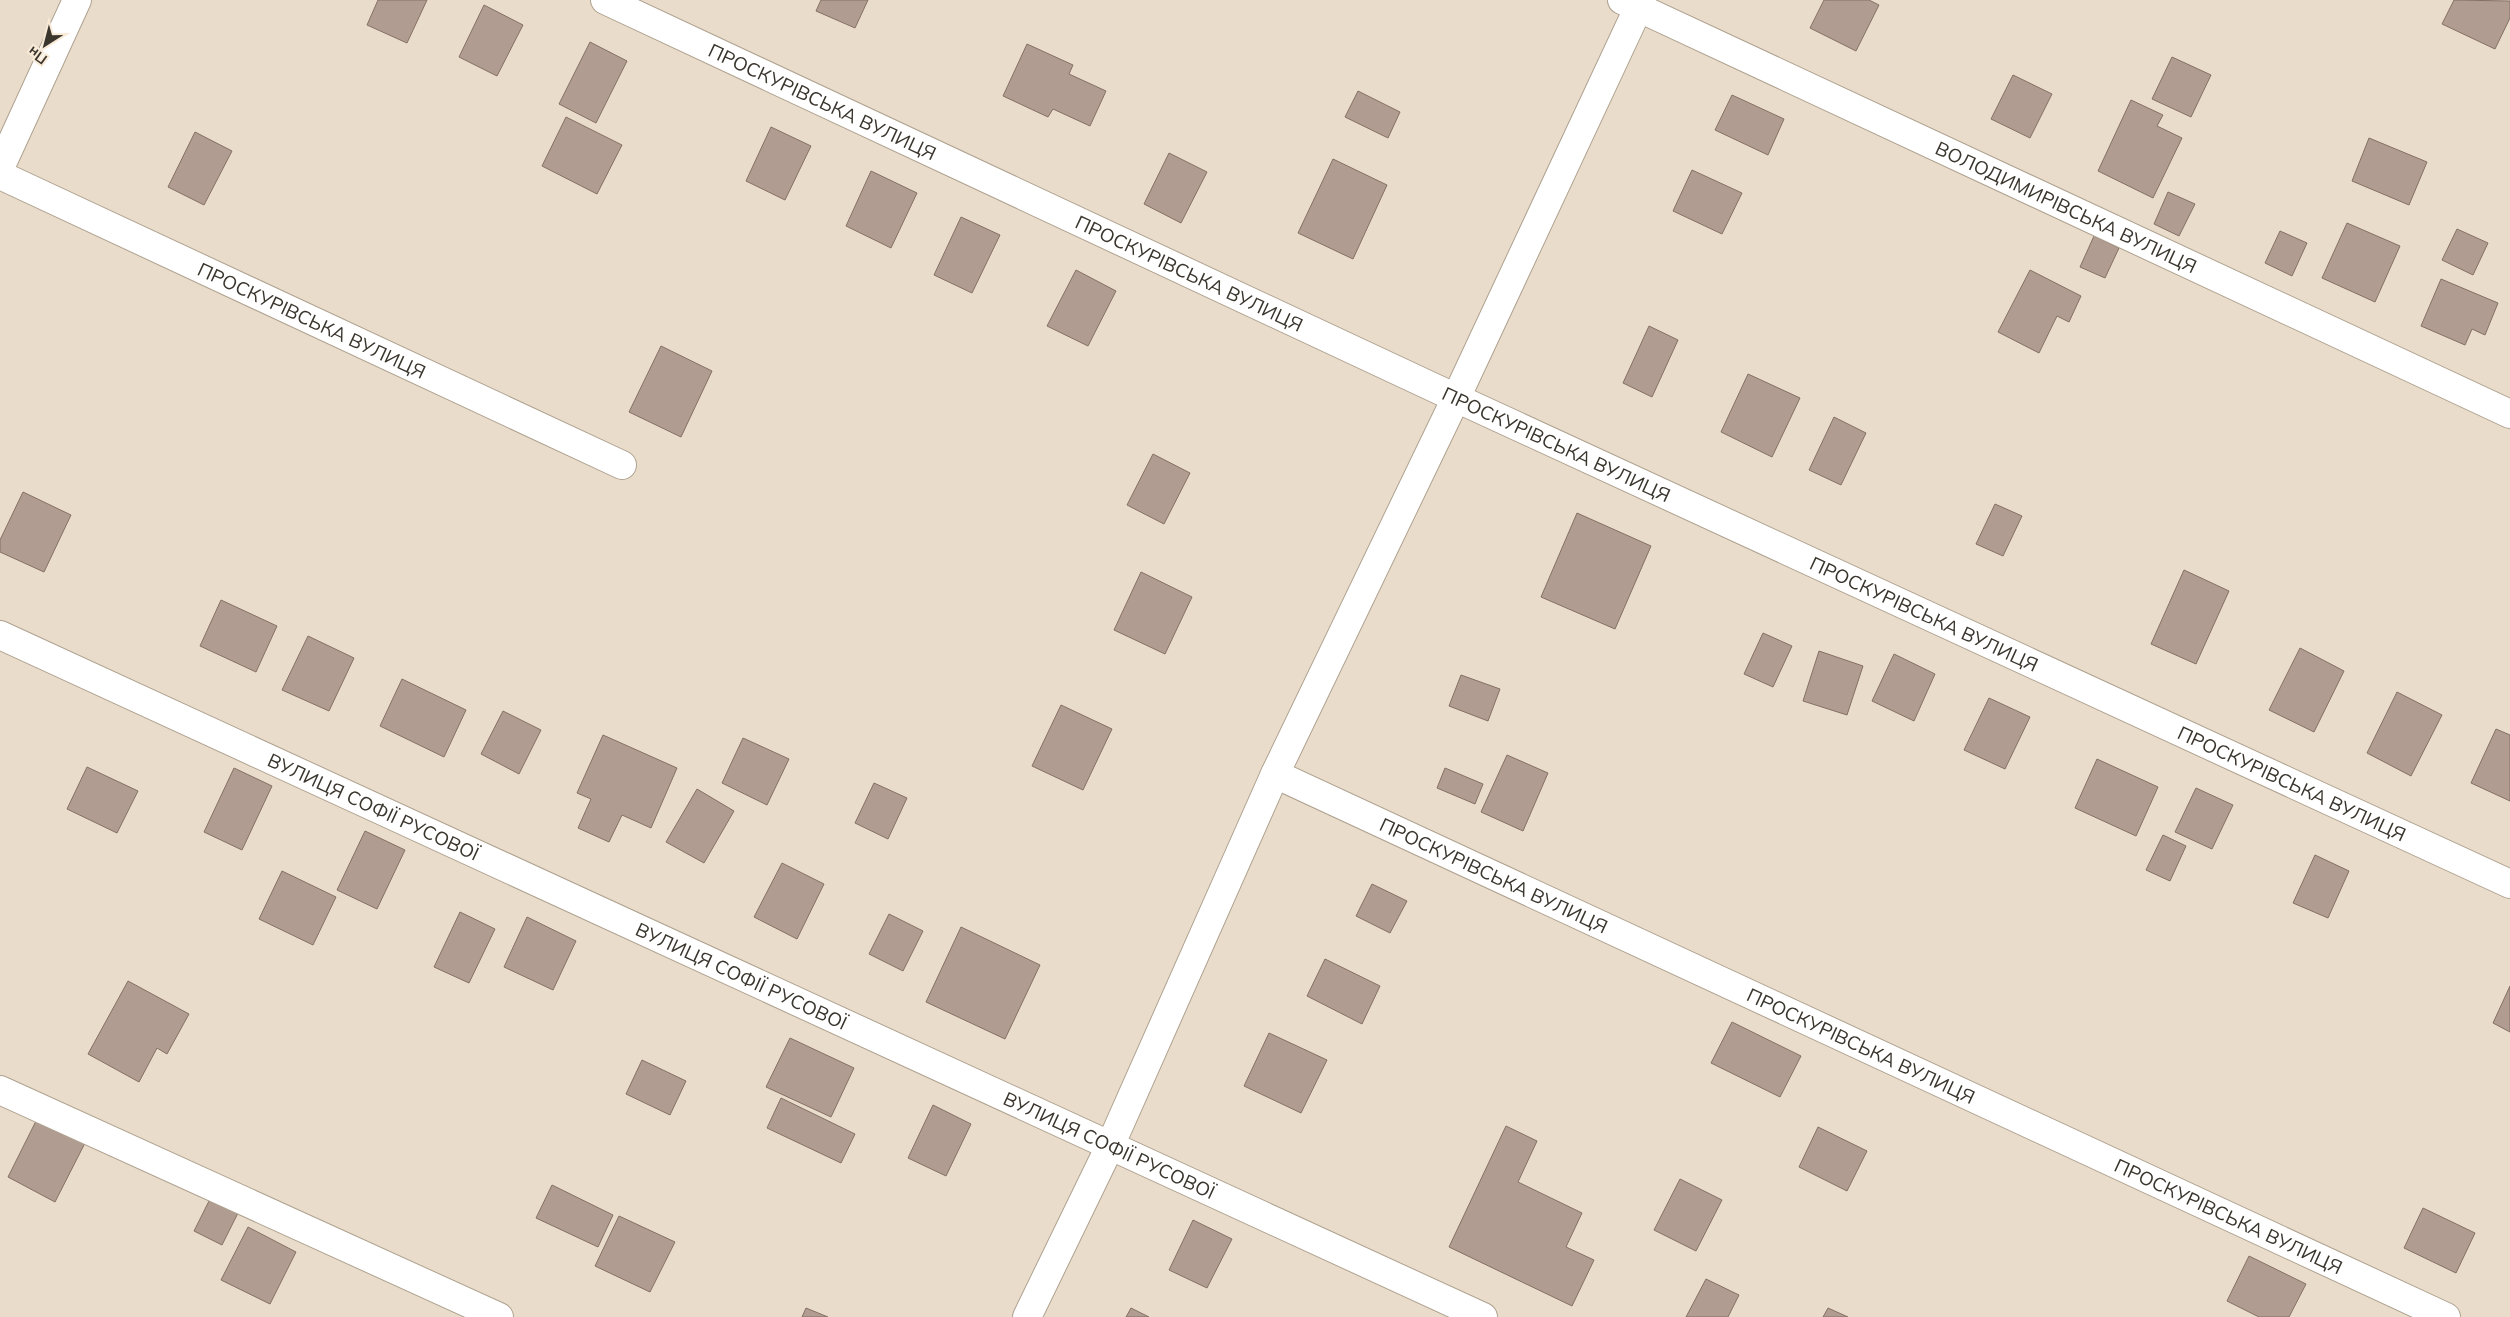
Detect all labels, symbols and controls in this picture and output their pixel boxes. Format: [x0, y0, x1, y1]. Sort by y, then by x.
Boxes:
north arrow [20, 20, 70, 70]
street label: ПРОСКУРІВСЬКА ВУЛИЦЯ [705, 38, 940, 165]
text: Пн [24, 43, 51, 69]
street label: ВОЛОДИМИРІВСЬКА ВУЛИЦЯ [1932, 136, 2201, 278]
street label: ПРОСКУРІВСЬКА ВУЛИЦЯ [1072, 210, 1307, 337]
street label: ПРОСКУРІВСЬКА ВУЛИЦЯ [194, 257, 430, 384]
street label: ПРОСКУРІВСЬКА ВУЛИЦЯ [1438, 381, 1674, 507]
street label: ПРОСКУРІВСЬКА ВУЛИЦЯ [1806, 551, 2042, 677]
street label: ПРОСКУРІВСЬКА ВУЛИЦЯ [2174, 720, 2410, 846]
street label: ВУЛИЦЯ СОФІЇ РУСОВОЇ [264, 748, 483, 866]
street label: ПРОСКУРІВСЬКА ВУЛИЦЯ [1376, 812, 1611, 939]
street label: ВУЛИЦЯ СОФІЇ РУСОВОЇ [632, 917, 851, 1035]
street label: ПРОСКУРІВСЬКА ВУЛИЦЯ [1743, 983, 1979, 1109]
street label: ВУЛИЦЯ СОФІЇ РУСОВОЇ [1000, 1086, 1219, 1204]
street label: ПРОСКУРІВСЬКА ВУЛИЦЯ [2111, 1153, 2346, 1279]

